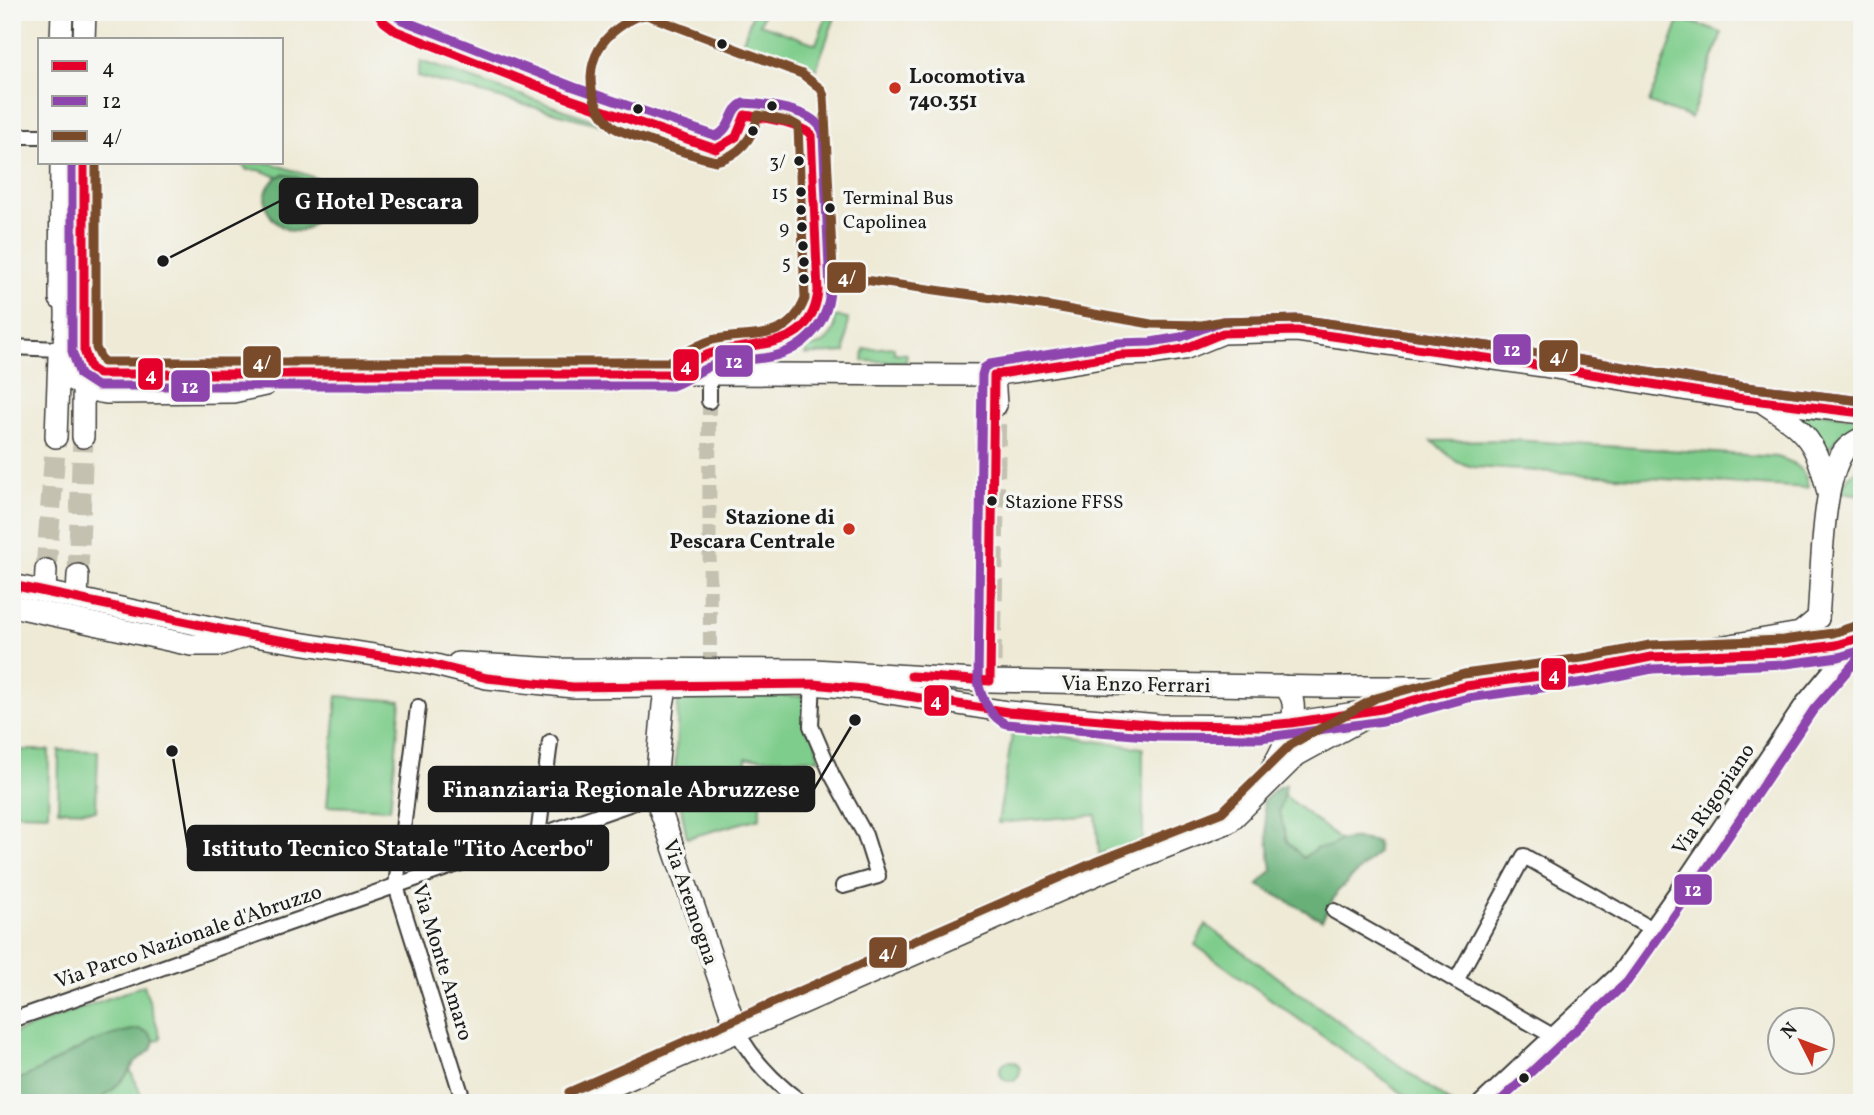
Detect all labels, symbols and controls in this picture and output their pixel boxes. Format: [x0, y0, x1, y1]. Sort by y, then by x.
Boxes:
unlabelled marker [715, 37, 729, 51]
legend [38, 38, 284, 164]
text: 4 [102, 54, 115, 83]
place label: Locomotiva 740.351 [909, 63, 1026, 116]
marker: Locomotiva 740.351 [887, 80, 903, 96]
text: 12 [102, 88, 121, 117]
unlabelled marker [765, 99, 779, 113]
unlabelled marker [631, 102, 645, 116]
text: 4/ [102, 124, 123, 153]
unlabelled marker [746, 124, 760, 138]
place label: 3/ [769, 150, 786, 176]
marker: 3/ [792, 154, 806, 168]
callout: G Hotel Pescara [280, 179, 477, 223]
place label: 15 [771, 181, 788, 207]
marker: 15 [794, 185, 808, 199]
place label: Terminal Bus Capolinea [843, 186, 953, 236]
text: G Hotel Pescara [295, 187, 463, 219]
marker: Terminal Bus Capolinea [823, 201, 837, 215]
unlabelled marker [794, 203, 808, 217]
place label: 9 [779, 216, 789, 242]
marker: 9 [795, 220, 809, 234]
unlabelled marker [796, 239, 810, 253]
place label: 5 [782, 251, 791, 277]
marker: 5 [797, 255, 811, 269]
line badge: 4/ [826, 261, 867, 294]
text: 4/ [838, 266, 856, 292]
unlabelled marker [797, 272, 811, 286]
line badge: 12 [1492, 333, 1532, 366]
text: 12 [1503, 338, 1521, 364]
line badge: 4/ [1538, 339, 1579, 373]
line badge: 12 [714, 344, 754, 378]
line badge: 4/ [242, 345, 282, 379]
text: 4/ [1550, 345, 1568, 371]
line badge: 4 [672, 348, 700, 382]
text: 12 [725, 350, 743, 376]
text: 4/ [253, 351, 271, 377]
text: 4 [680, 354, 692, 380]
line badge: 4 [137, 357, 164, 391]
text: 4 [145, 363, 157, 389]
line badge: 12 [170, 369, 211, 403]
text: 12 [181, 375, 199, 401]
place label: Stazione FFSS [1005, 490, 1123, 516]
marker: Stazione FFSS [985, 494, 999, 508]
place label: Stazione di Pescara Centrale [670, 504, 835, 557]
marker: Stazione di Pescara Centrale [841, 521, 857, 537]
line badge: 4 [1540, 657, 1567, 691]
text: 4 [1548, 663, 1560, 689]
street label: Via Enzo Ferrari [1061, 670, 1211, 701]
line badge: 4 [923, 684, 950, 717]
text: 4 [930, 689, 942, 715]
street label: Via Rigopiano [1666, 738, 1762, 862]
callout: Finanziaria Regionale Abruzzese [429, 767, 814, 811]
text: Finanziaria Regionale Abruzzese [442, 775, 800, 807]
callout: Istituto Tecnico Statale "Tito Acerbo" [188, 826, 608, 870]
text: Istituto Tecnico Statale "Tito Acerbo" [202, 834, 594, 866]
street label: Via Aremogna [654, 836, 725, 969]
line badge: 12 [1673, 873, 1713, 906]
street label: Via Parco Nazionale d'Abruzzo [51, 878, 326, 997]
text: 12 [1684, 878, 1702, 904]
street label: Via Monte Amaro [404, 881, 479, 1044]
line badge: 4/ [868, 936, 908, 969]
text: 4/ [879, 941, 897, 967]
north arrow [1766, 1006, 1836, 1076]
text: N [1776, 1017, 1804, 1045]
unlabelled marker [1517, 1071, 1531, 1085]

